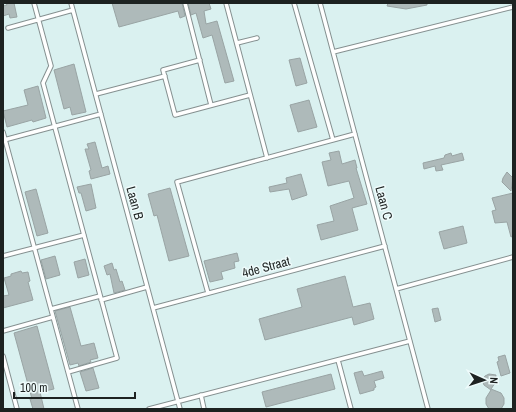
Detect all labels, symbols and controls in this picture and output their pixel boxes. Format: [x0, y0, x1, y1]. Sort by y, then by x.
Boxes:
street label: Laan B [122, 184, 148, 222]
street label: Laan C [371, 184, 397, 222]
street label: 4de Straat [240, 252, 292, 282]
north arrow [464, 360, 504, 400]
scale bar [14, 374, 135, 400]
text: N [487, 377, 501, 384]
text: 100 m [20, 380, 47, 396]

